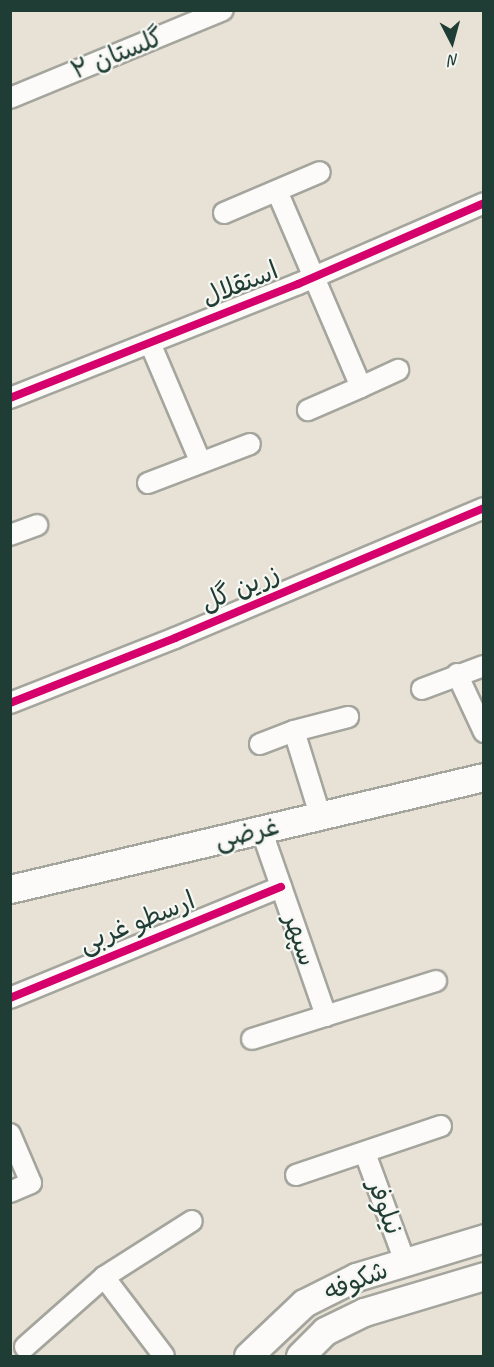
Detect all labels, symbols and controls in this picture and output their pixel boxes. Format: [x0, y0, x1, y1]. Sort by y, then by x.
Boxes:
north arrow [422, 12, 482, 72]
street label: گلستان ۲ [66, 21, 168, 87]
text: N [448, 49, 460, 70]
street label: استقلال [197, 255, 283, 313]
street label: زرین گل [196, 558, 284, 618]
street label: غرضی [212, 810, 282, 856]
street label: ارسطو غربی [74, 885, 200, 959]
street label: سپهر [277, 910, 323, 970]
street label: نیلوفر [361, 1175, 409, 1239]
street label: شکوفه [320, 1254, 392, 1308]

